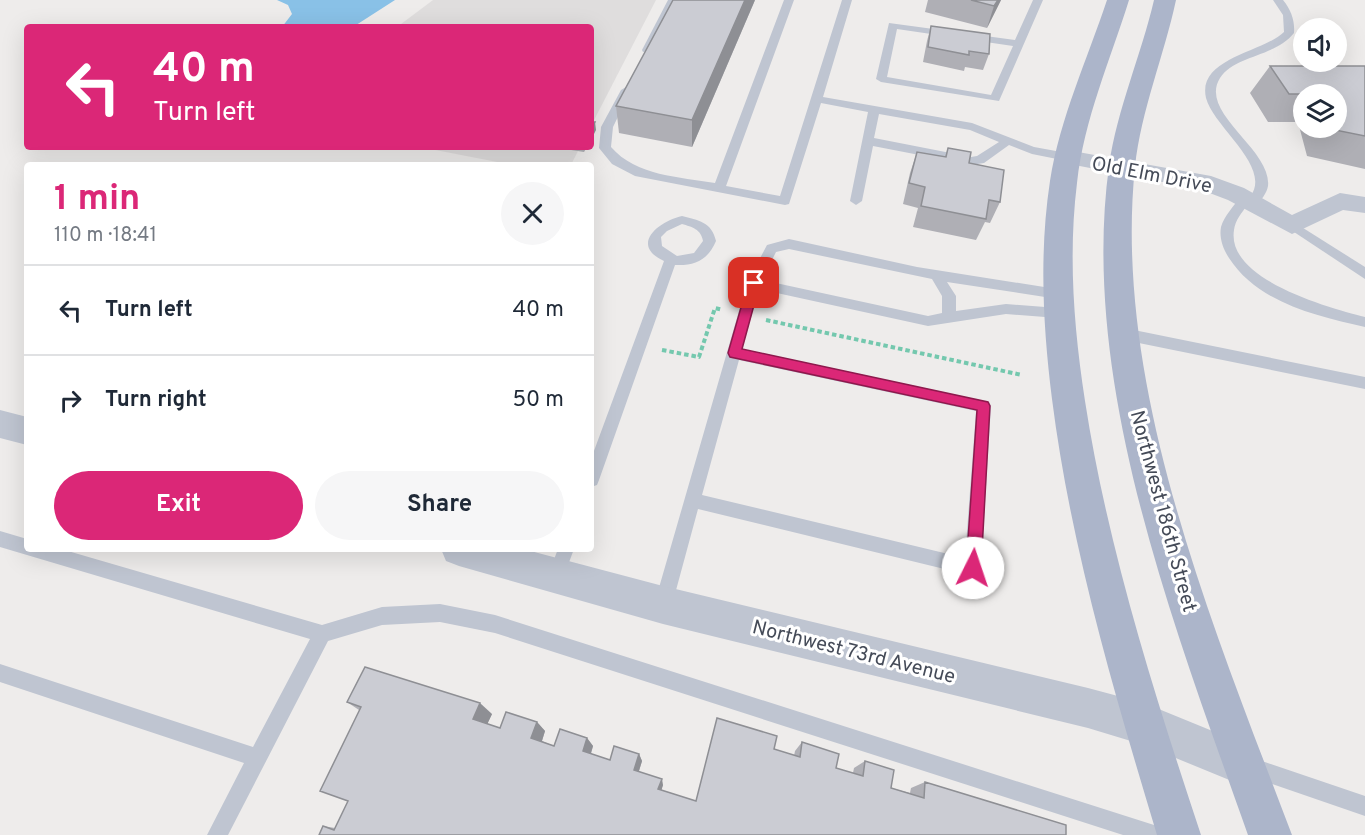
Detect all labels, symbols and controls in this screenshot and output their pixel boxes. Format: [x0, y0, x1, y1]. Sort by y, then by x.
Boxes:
map controls [1293, 18, 1347, 138]
button: sound [1293, 18, 1347, 72]
text: 40 m [153, 44, 255, 97]
icon: left [54, 48, 132, 126]
button: layers [1293, 84, 1347, 138]
text: Turn left [153, 96, 255, 130]
street label: Old Elm Drive [1089, 152, 1214, 200]
text: 1 min [54, 177, 140, 223]
button: close [501, 182, 564, 245]
text: 110 m · 18:41 [54, 223, 157, 249]
pin [728, 257, 779, 308]
icon: arrive [737, 266, 770, 299]
icon: left [54, 294, 87, 327]
text: Turn left [105, 297, 193, 324]
text: 40 m [512, 297, 564, 324]
icon: right [54, 384, 87, 417]
text: Turn right [105, 387, 207, 414]
text: 50 m [512, 387, 564, 414]
street label: Northwest 186th Street [1123, 408, 1201, 615]
button: Exit [54, 471, 303, 540]
button: Share [315, 471, 564, 540]
position arrow [941, 536, 1005, 600]
street label: Northwest 73rd Avenue [749, 615, 958, 691]

